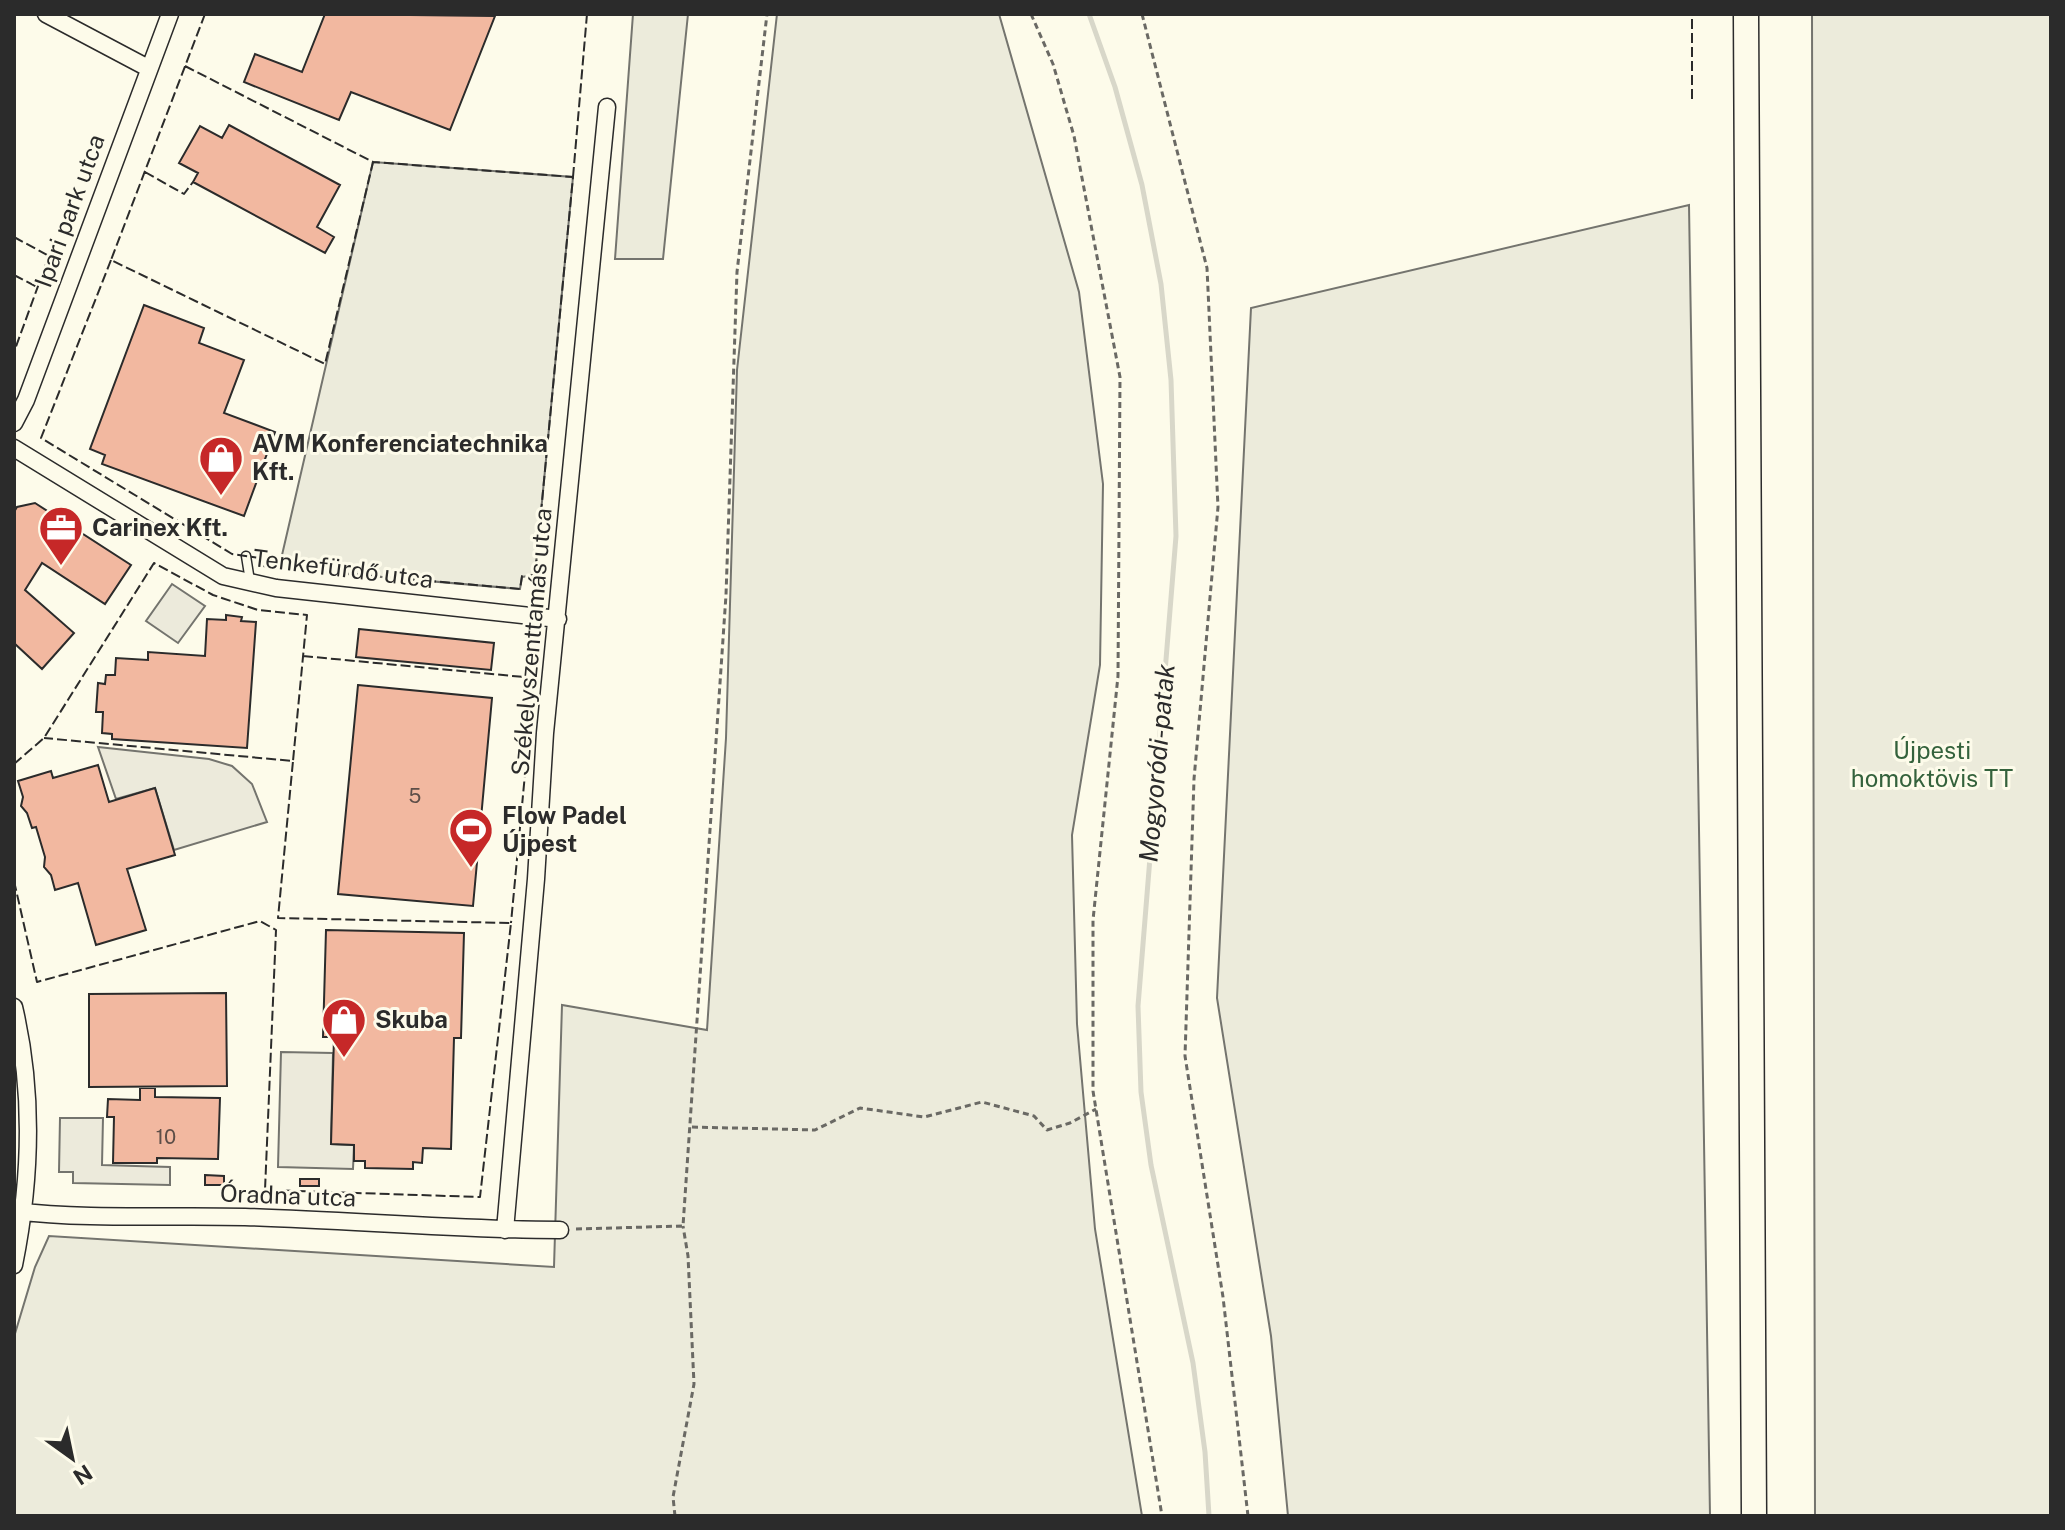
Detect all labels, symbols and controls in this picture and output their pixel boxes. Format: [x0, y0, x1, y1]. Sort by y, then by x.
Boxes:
street label: Ipari park utca [28, 130, 110, 291]
place label: AVM Konferenciatechnika Kft. [252, 429, 548, 485]
shop icon: AVM Konferenciatechnika Kft. [197, 434, 245, 497]
office icon: Carinex Kft. [37, 504, 85, 567]
street label: Székelyszenttamás utca [505, 507, 557, 777]
place label: Carinex Kft. [92, 513, 228, 541]
street label: Tenkefürdő utca [251, 543, 435, 593]
water label: Mogyoródi-patak [1132, 662, 1181, 863]
park label: Újpesti homoktövis TT [1851, 736, 2013, 792]
house number: 5 [409, 784, 421, 808]
place label: Flow Padel Újpest [502, 801, 627, 857]
sports icon: Flow Padel Újpest [447, 806, 495, 869]
shop icon: Skuba [320, 996, 368, 1059]
place label: Skuba [375, 1005, 448, 1033]
house number: 10 [156, 1125, 176, 1149]
street label: Óradna utca [220, 1179, 357, 1211]
north arrow [32, 1418, 112, 1498]
text: N [69, 1459, 97, 1490]

